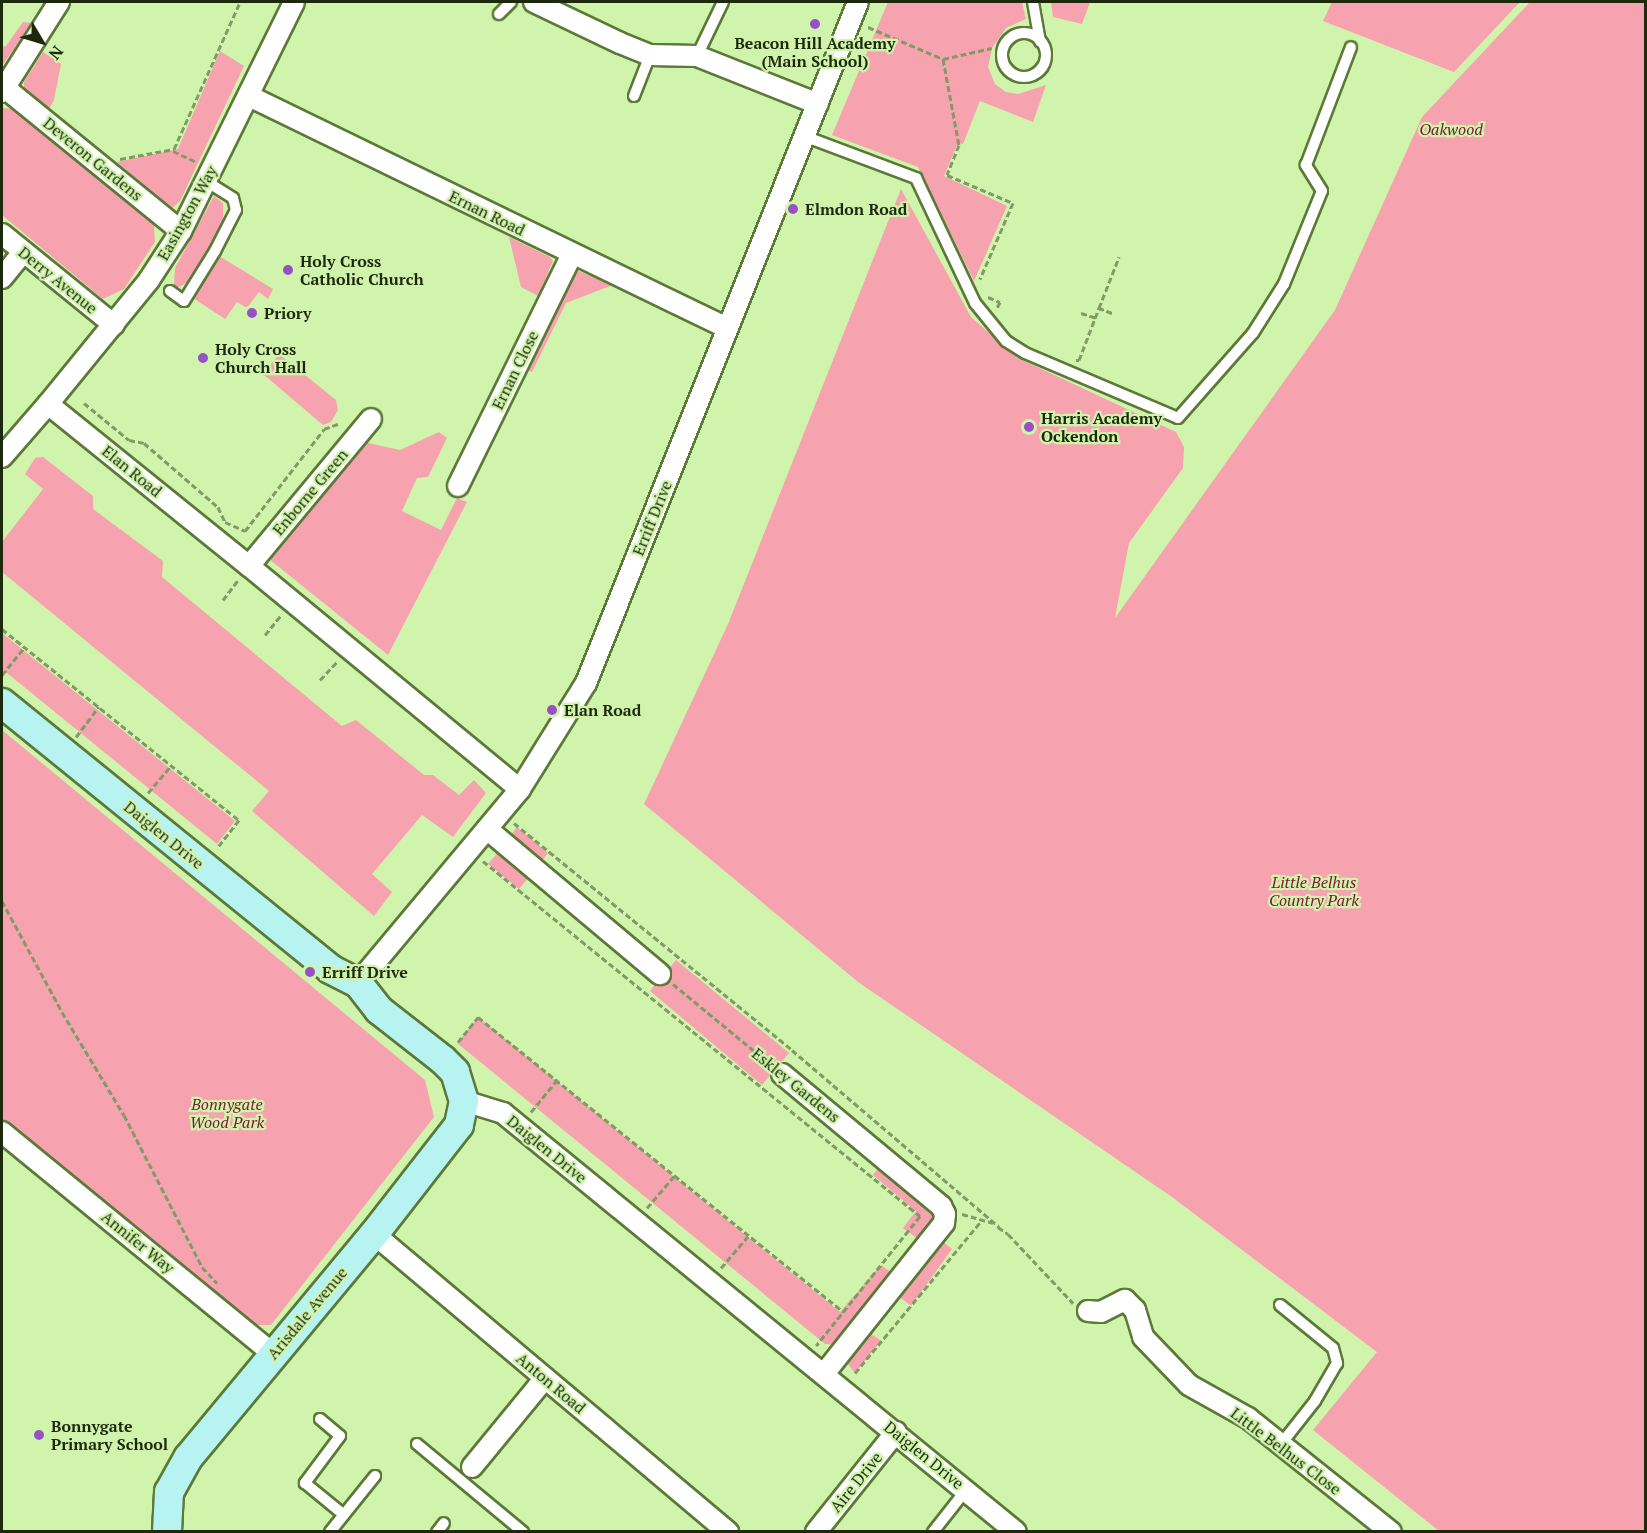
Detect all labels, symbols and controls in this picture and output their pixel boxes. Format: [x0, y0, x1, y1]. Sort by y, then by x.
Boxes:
north arrow [12, 12, 72, 72]
marker: Beacon Hill Academy (Main School) [808, 17, 822, 31]
place label: Beacon Hill Academy (Main School) [734, 33, 896, 71]
text: N [44, 42, 69, 65]
street label: Deveron Gardens [40, 113, 146, 205]
park label: Oakwood [1419, 119, 1483, 139]
street label: Easington Way [153, 162, 221, 264]
street label: Ernan Road [446, 186, 528, 240]
place label: Elmdon Road [805, 199, 907, 219]
marker: Elmdon Road [786, 202, 800, 216]
street label: Derry Avenue [15, 242, 101, 318]
place label: Holy Cross Catholic Church [300, 251, 424, 289]
marker: Holy Cross Catholic Church [281, 263, 295, 277]
place label: Priory [264, 303, 311, 323]
marker: Priory [245, 306, 259, 320]
street label: Ernan Close [488, 327, 542, 413]
place label: Holy Cross Church Hall [215, 339, 307, 377]
marker: Holy Cross Church Hall [196, 351, 210, 365]
place label: Harris Academy Ockendon [1041, 408, 1162, 446]
marker: Harris Academy Ockendon [1022, 420, 1036, 434]
street label: Elan Road [98, 441, 166, 501]
street label: Enborne Green [268, 445, 352, 539]
street label: Erriff Drive [628, 478, 676, 558]
place label: Elan Road [564, 700, 641, 720]
marker: Elan Road [545, 703, 559, 717]
street label: Daiglen Drive [120, 797, 208, 873]
park label: Little Belhus Country Park [1269, 872, 1359, 910]
place label: Erriff Drive [322, 962, 408, 982]
marker: Erriff Drive [303, 965, 317, 979]
street label: Eskley Gardens [748, 1044, 844, 1126]
park label: Bonnygate Wood Park [190, 1094, 264, 1132]
street label: Daiglen Drive [503, 1111, 591, 1187]
street label: Annifer Way [98, 1207, 178, 1277]
street label: Arisdale Avenue [263, 1263, 351, 1363]
street label: Anton Road [513, 1349, 589, 1417]
street label: Little Belhus Close [1227, 1403, 1345, 1499]
place label: Bonnygate Primary School [51, 1416, 168, 1454]
street label: Daiglen Drive [880, 1417, 968, 1493]
marker: Bonnygate Primary School [32, 1428, 46, 1442]
street label: Aire Drive [826, 1448, 886, 1516]

